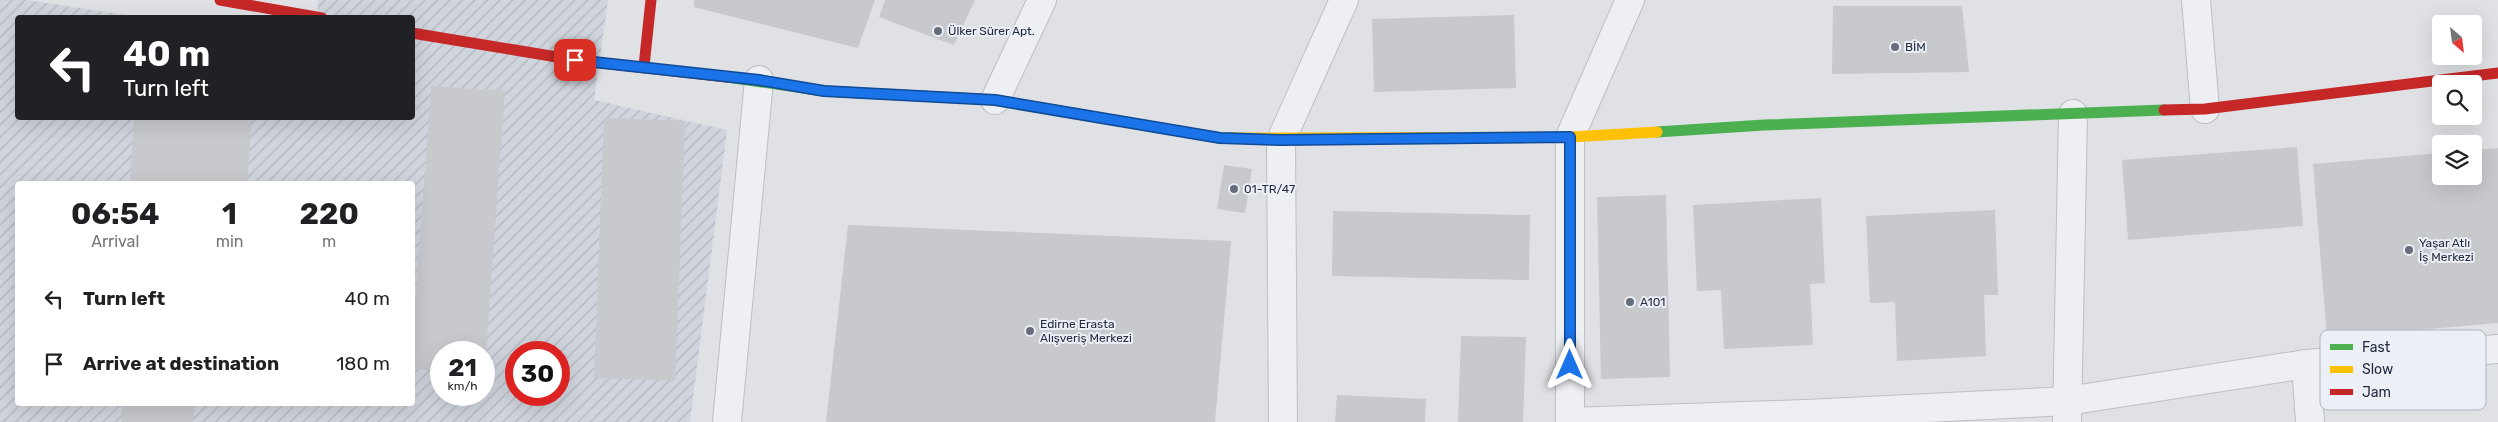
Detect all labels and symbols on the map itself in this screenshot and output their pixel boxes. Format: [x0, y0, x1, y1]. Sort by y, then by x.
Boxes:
north arrow [2432, 15, 2482, 65]
place label: Ülker Sürer Apt. [948, 24, 1035, 38]
marker: Ülker Sürer Apt. [932, 25, 944, 37]
pin [554, 39, 596, 81]
place label: BİM [1905, 40, 1926, 54]
marker: BİM [1889, 41, 1901, 53]
place label: 01-TR/47 [1244, 182, 1295, 196]
marker: 01-TR/47 [1228, 183, 1240, 195]
place label: Yaşar Atlı İş Merkezi [2419, 236, 2474, 264]
marker: Yaşar Atlı İş Merkezi [2403, 244, 2415, 256]
place label: A101 [1640, 295, 1665, 309]
marker: A101 [1624, 296, 1636, 308]
place label: Edirne Erasta Alışveriş Merkezi [1040, 317, 1132, 345]
marker: Edirne Erasta Alışveriş Merkezi [1024, 325, 1036, 337]
legend [2320, 330, 2486, 410]
position arrow [1543, 338, 1595, 390]
text: Fast [2362, 339, 2391, 356]
speed limit sign: 30 [505, 341, 570, 406]
text: Slow [2362, 361, 2393, 378]
text: Jam [2362, 384, 2391, 401]

